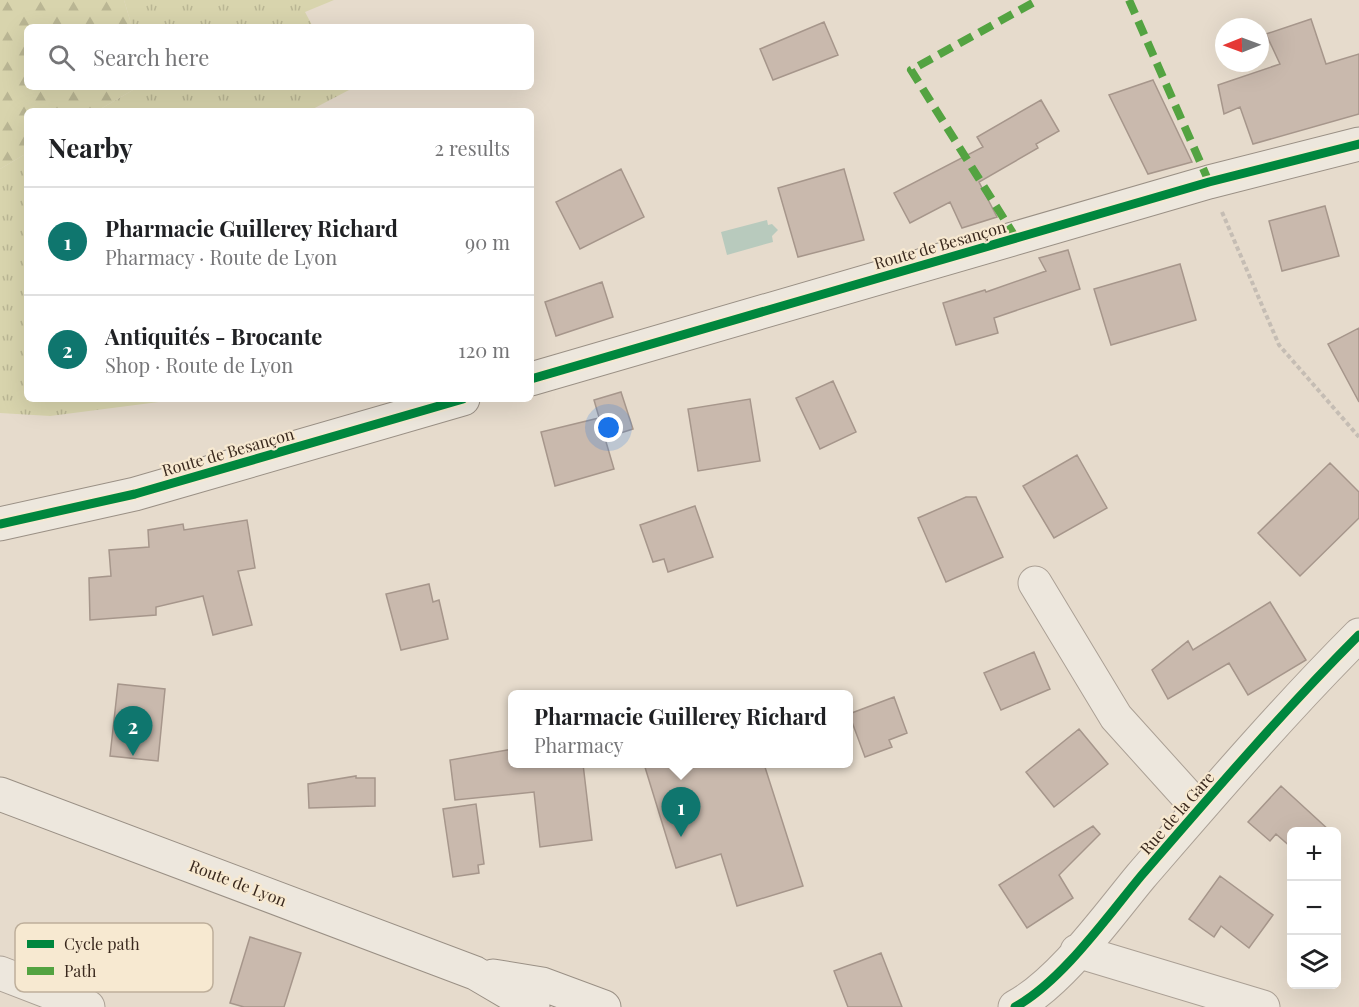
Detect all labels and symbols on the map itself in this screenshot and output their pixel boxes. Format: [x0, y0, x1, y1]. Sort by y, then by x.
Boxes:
north arrow [1215, 18, 1269, 72]
street label: Route de Besançon [871, 216, 1009, 273]
your location [594, 413, 623, 442]
street label: Route de Besançon [159, 423, 297, 480]
pin: 2 [114, 706, 152, 756]
street label: Rue de la Gare [1135, 767, 1218, 858]
pin: 1 [662, 788, 700, 837]
street label: Route de Lyon [187, 854, 290, 911]
legend [15, 923, 213, 992]
text: Cycle path [64, 933, 140, 954]
text: Path [64, 960, 97, 981]

